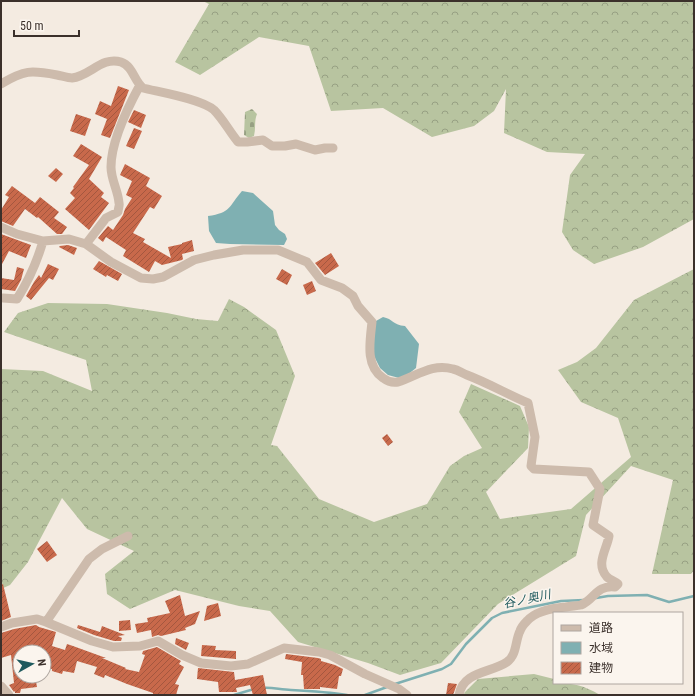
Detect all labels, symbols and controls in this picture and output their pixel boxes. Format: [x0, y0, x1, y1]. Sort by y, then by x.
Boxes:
scale bar [14, 12, 79, 38]
text: 50 m [20, 19, 44, 33]
water label: 谷ノ奥川 [502, 587, 554, 611]
legend [553, 612, 683, 684]
text: 道路 [589, 621, 613, 635]
text: 水域 [589, 641, 613, 655]
north arrow [12, 644, 52, 684]
text: N [35, 658, 48, 667]
text: 建物 [589, 661, 613, 675]

